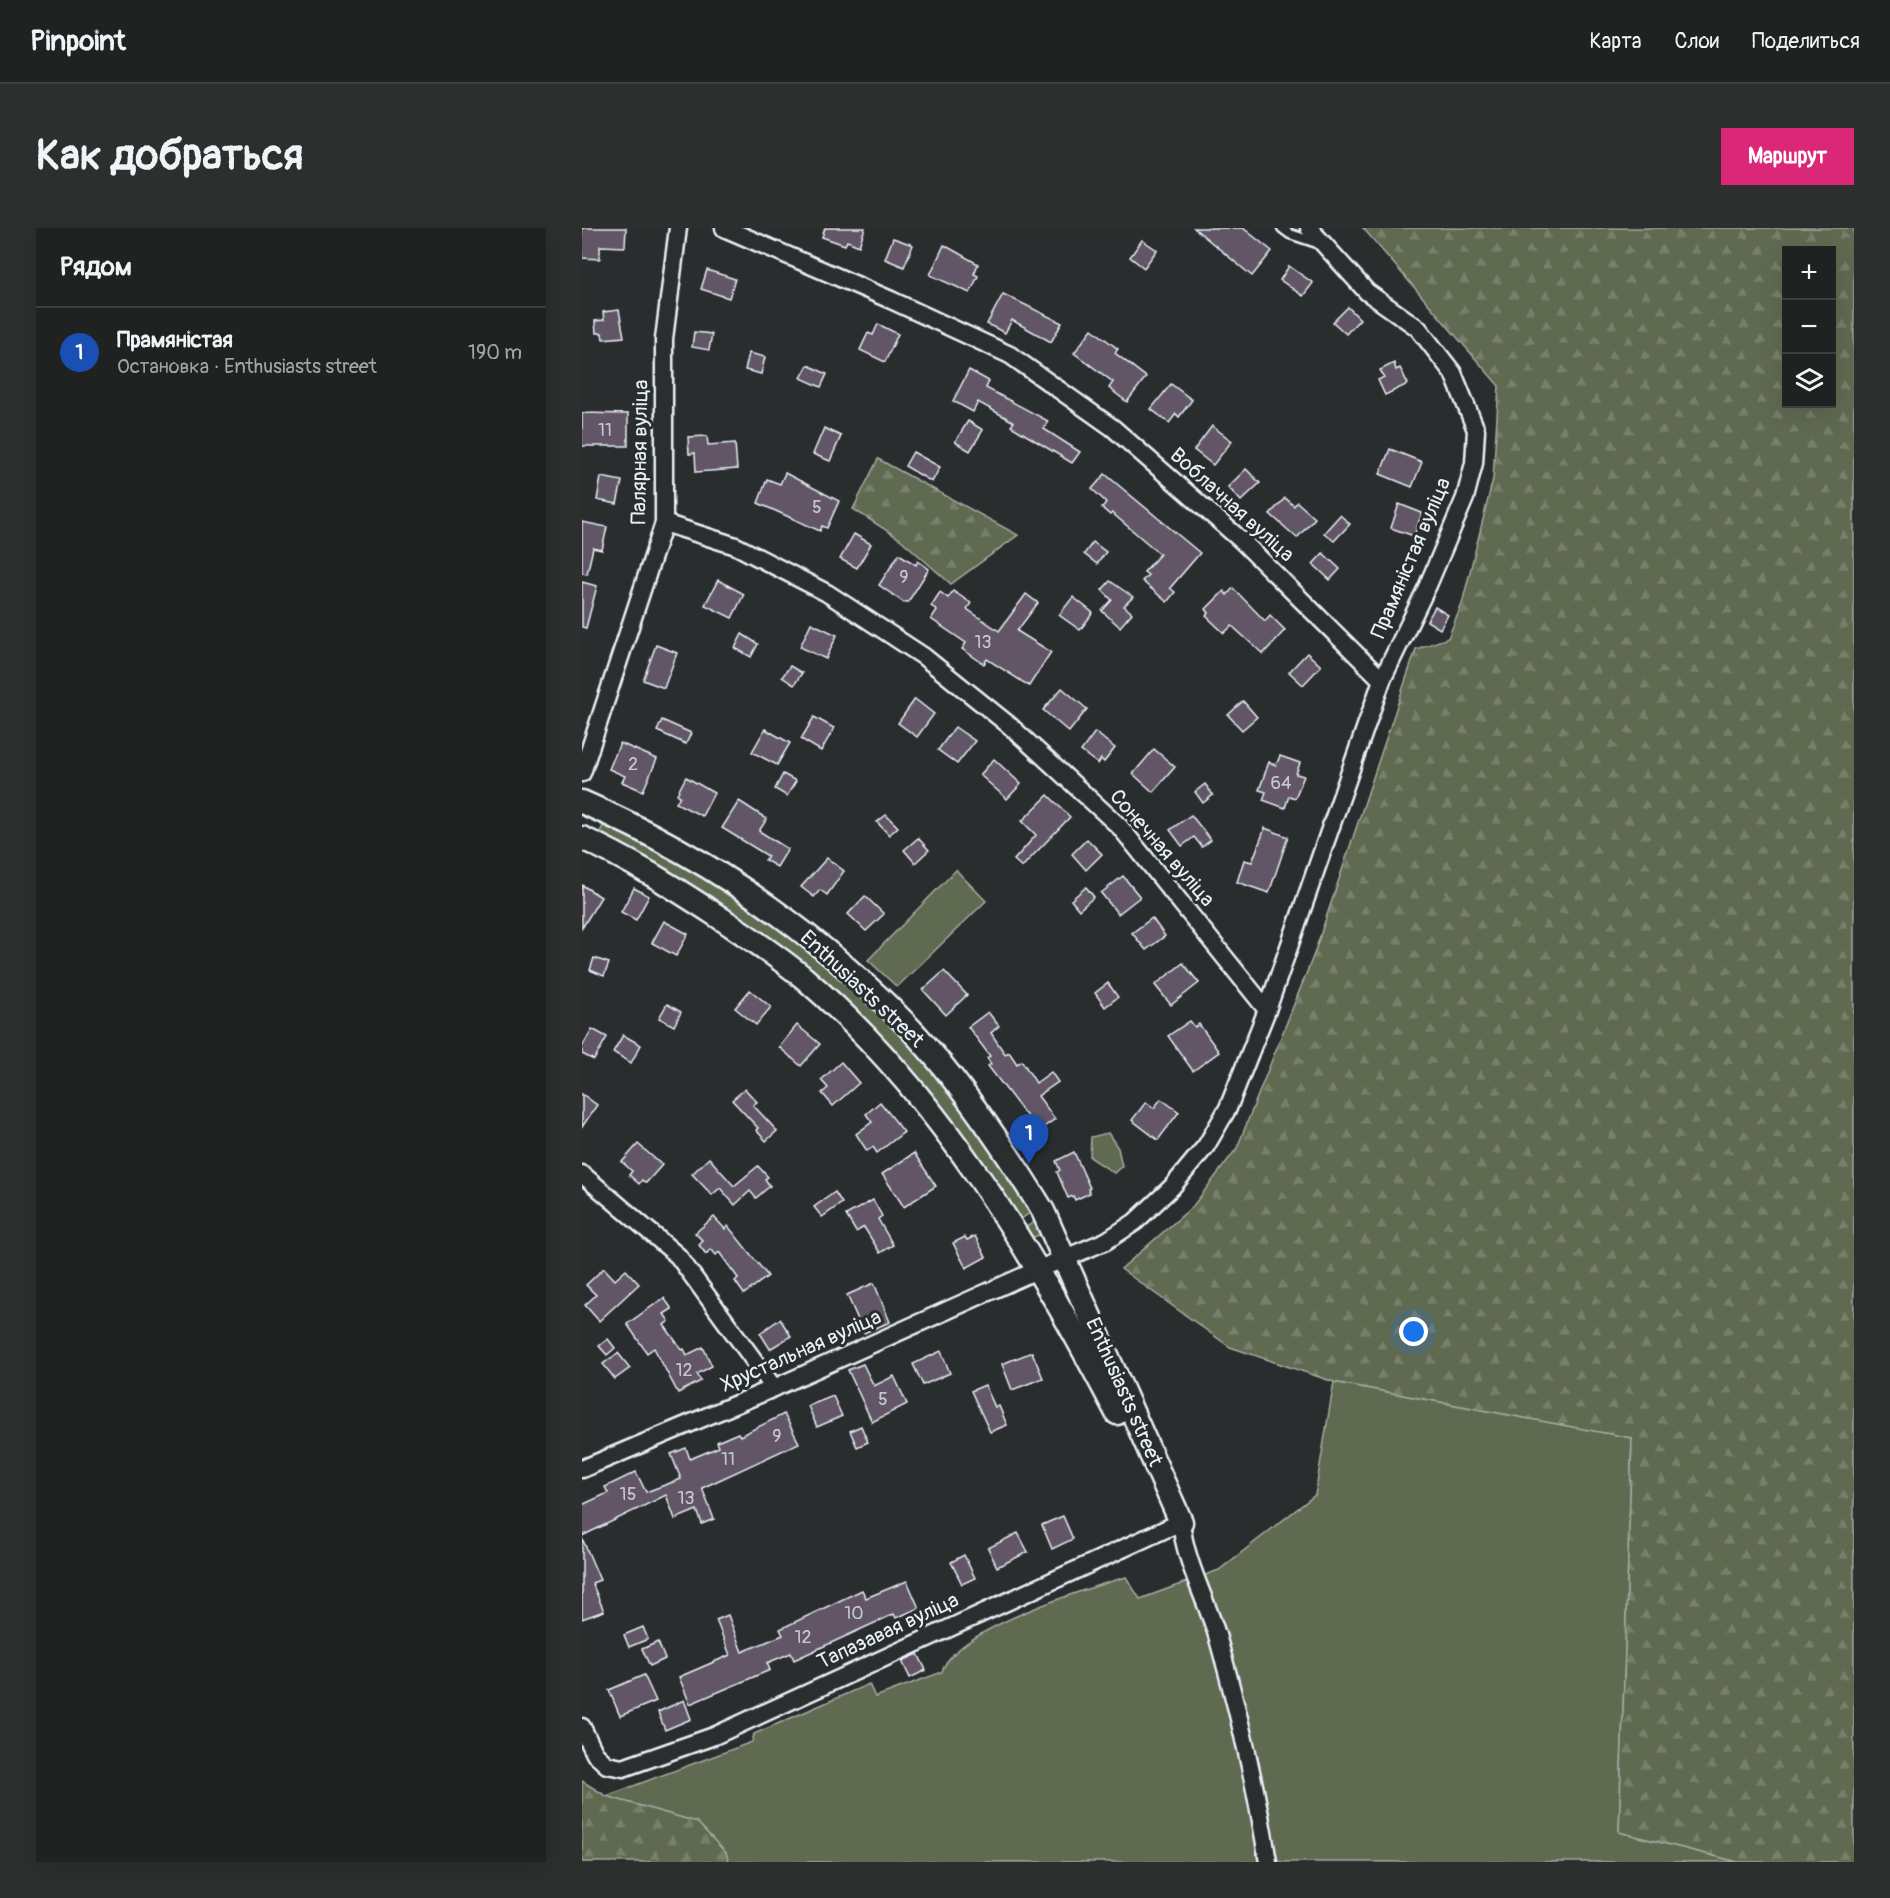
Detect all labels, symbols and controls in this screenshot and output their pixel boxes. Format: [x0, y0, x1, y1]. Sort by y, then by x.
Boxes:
text: Pinpoint [30, 24, 126, 59]
text: Карта [1589, 28, 1641, 55]
text: Слои [1674, 28, 1719, 55]
text: Поделиться [1752, 28, 1860, 55]
button: Маршрут [1721, 128, 1854, 185]
text: Как добраться [36, 130, 303, 182]
map controls [1782, 246, 1836, 408]
button: + [1782, 246, 1836, 300]
text: Рядом [60, 251, 132, 283]
button: − [1782, 300, 1836, 354]
text: Прамяністая [117, 326, 233, 354]
text: 1 [76, 340, 83, 365]
text: 190 m [468, 340, 522, 365]
text: Остановка · Enthusiasts street [117, 354, 377, 379]
button: layers [1782, 354, 1836, 408]
street label: Палярная вуліца [625, 379, 655, 525]
house number: 11 [598, 419, 612, 442]
street label: Воблачная вуліца [1164, 442, 1300, 568]
street label: Прамяністая вуліца [1365, 473, 1457, 643]
house number: 5 [812, 496, 822, 519]
house number: 9 [899, 566, 909, 589]
house number: 13 [974, 631, 992, 654]
house number: 2 [628, 753, 638, 776]
house number: 64 [1271, 772, 1292, 795]
street label: Сонечная вуліца [1103, 784, 1221, 912]
street label: Enthusiasts street [794, 924, 930, 1054]
pin: 1 [1010, 1114, 1048, 1164]
street label: Хрустальная вуліца [716, 1303, 886, 1399]
street label: Enthusiasts street [1079, 1313, 1169, 1471]
your location [1399, 1317, 1428, 1346]
house number: 12 [675, 1359, 693, 1382]
house number: 5 [878, 1388, 888, 1411]
house number: 9 [772, 1425, 782, 1448]
house number: 11 [721, 1448, 735, 1471]
house number: 15 [620, 1483, 636, 1506]
house number: 13 [677, 1487, 695, 1510]
street label: Тапазавая вуліца [813, 1586, 963, 1676]
house number: 10 [844, 1602, 864, 1625]
house number: 12 [794, 1626, 812, 1649]

